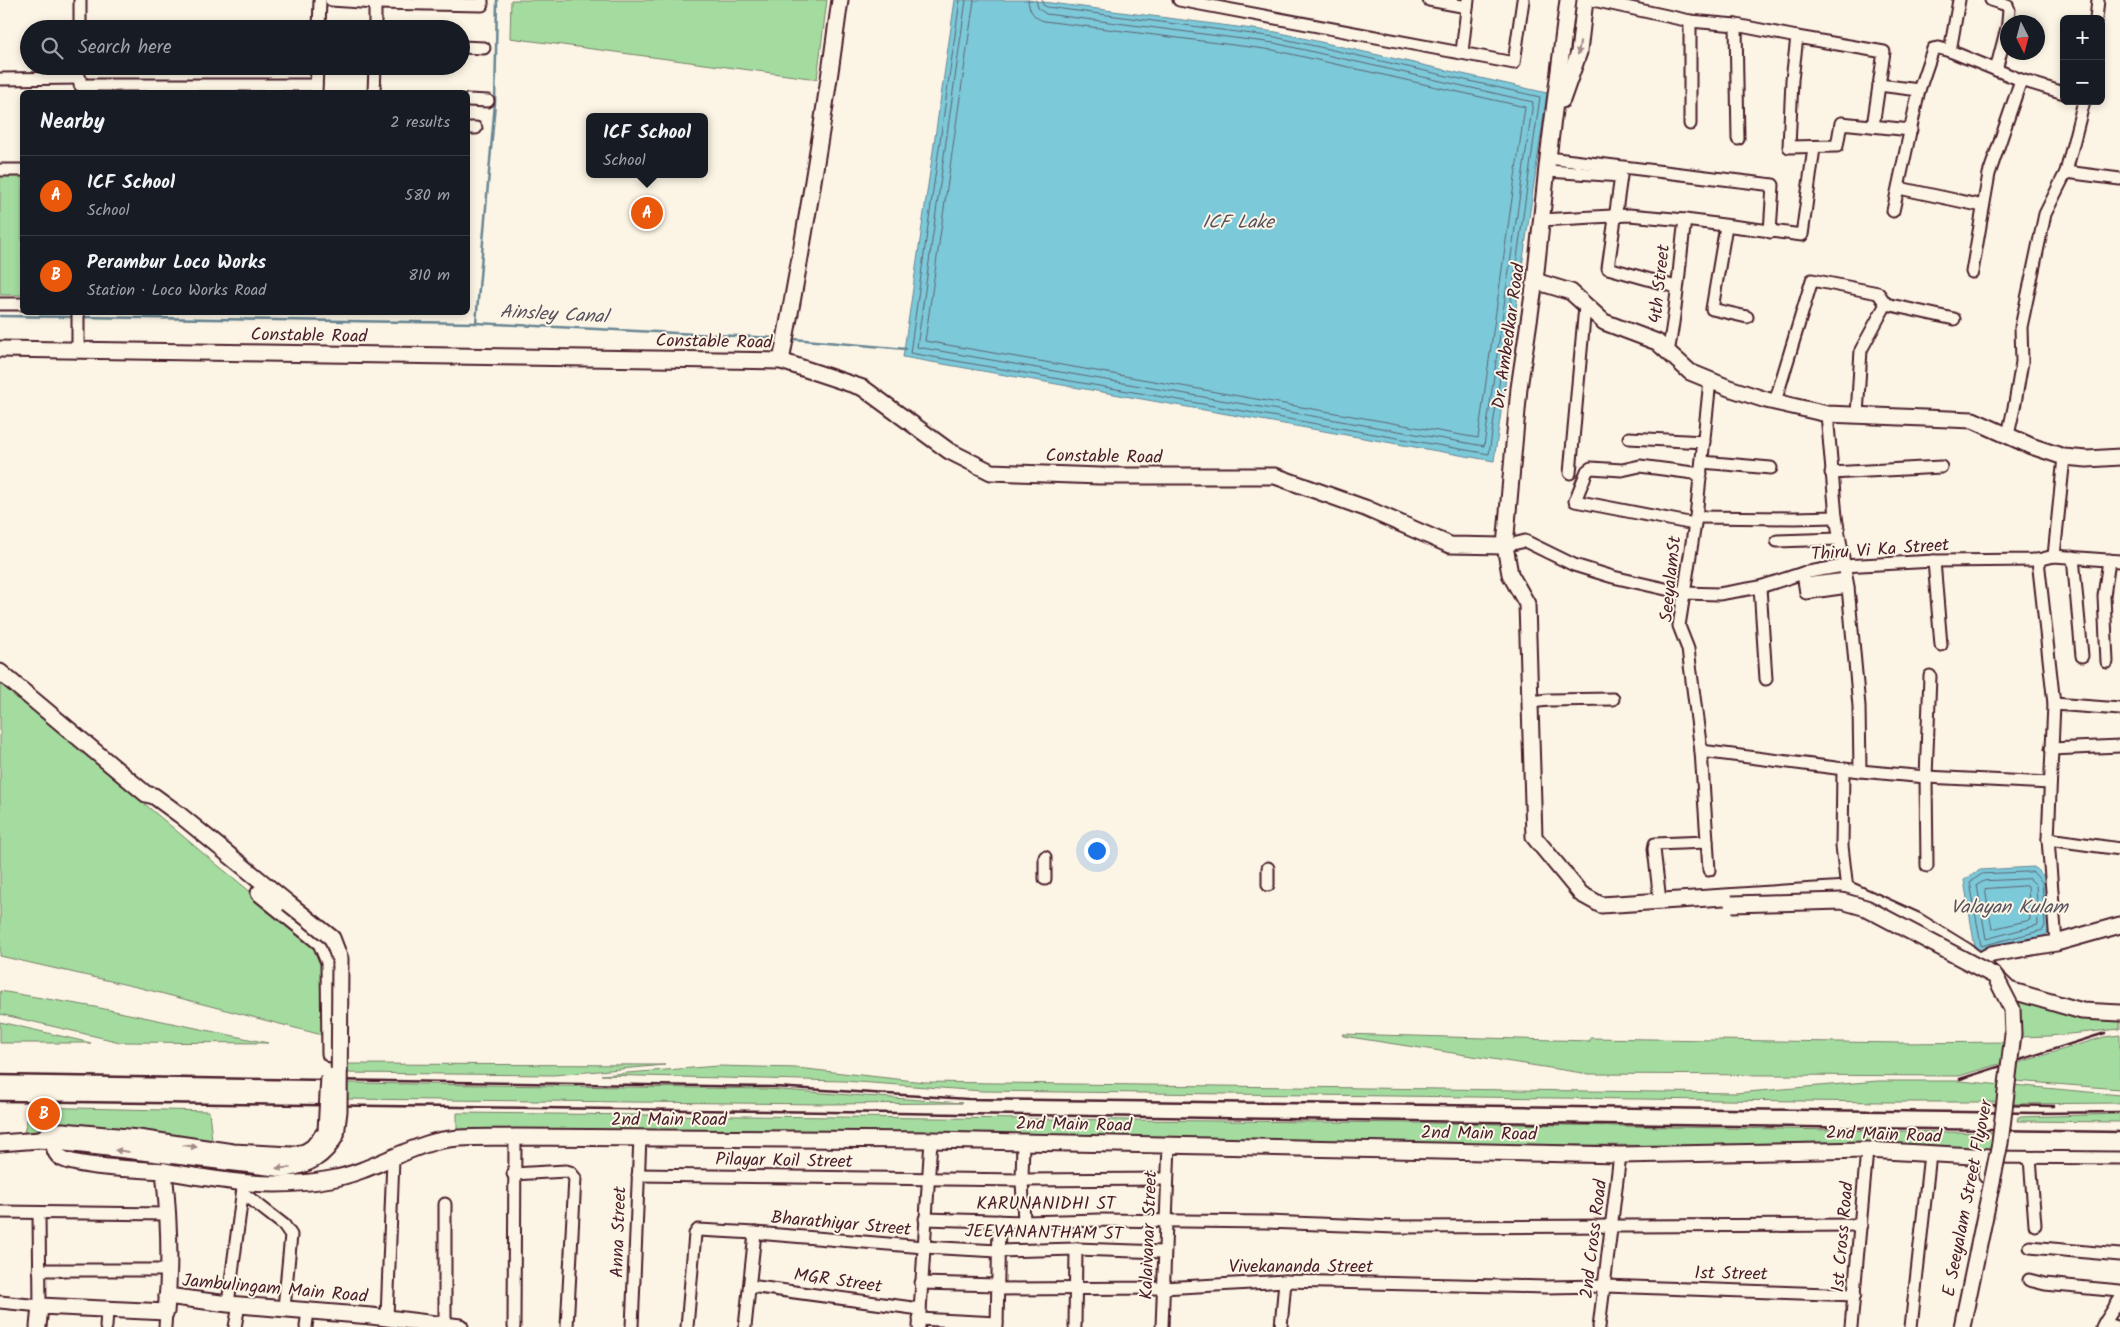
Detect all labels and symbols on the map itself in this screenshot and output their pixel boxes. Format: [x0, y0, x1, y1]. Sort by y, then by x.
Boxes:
north arrow [2000, 15, 2045, 60]
one-way arrow [1574, 41, 1582, 57]
pin: A [631, 194, 663, 232]
water label: ICF Lake [1202, 208, 1276, 238]
street label: 4th Street [1642, 242, 1679, 325]
street label: Dr. Ambedkar Road [1485, 260, 1534, 411]
water label: Ainsley Canal [499, 297, 612, 333]
street label: Constable Road [250, 321, 369, 352]
street label: Constable Road [655, 327, 774, 358]
street label: Constable Road [1045, 442, 1164, 473]
street label: Thiru Vi Ka Street [1810, 531, 1951, 570]
street label: SeeyalamSt [1653, 534, 1691, 624]
your location [1084, 838, 1110, 864]
water label: Valayan Kulam [1950, 893, 2069, 923]
pin: B [28, 1095, 60, 1133]
street label: E Seeyalam Street Flyover [1935, 1096, 2002, 1299]
street label: 2nd Main Road [611, 1106, 728, 1135]
street label: 2nd Main Road [1016, 1110, 1133, 1141]
street label: 2nd Main Road [1421, 1119, 1538, 1150]
street label: 2nd Main Road [1825, 1119, 1943, 1152]
one-way arrow [182, 1142, 198, 1150]
street label: Pilayar Koil Street [715, 1146, 854, 1177]
one-way arrow [114, 1147, 130, 1155]
one-way arrow [275, 1164, 291, 1172]
street label: Kalaivanar Street [1133, 1169, 1166, 1300]
street label: 2nd Cross Road [1573, 1177, 1616, 1300]
street label: 1st Cross Road [1824, 1180, 1863, 1294]
street label: Anna Street [603, 1185, 636, 1278]
street label: KARUNANIDHI ST [976, 1190, 1117, 1219]
street label: Bharathiyar Street [770, 1204, 913, 1245]
street label: JEEVANANTHAM ST [964, 1218, 1125, 1249]
street label: Vivekananda Street [1229, 1253, 1374, 1282]
street label: 1st Street [1694, 1259, 1769, 1290]
street label: MGR Street [792, 1261, 885, 1302]
street label: Jambulingam Main Road [181, 1267, 370, 1312]

